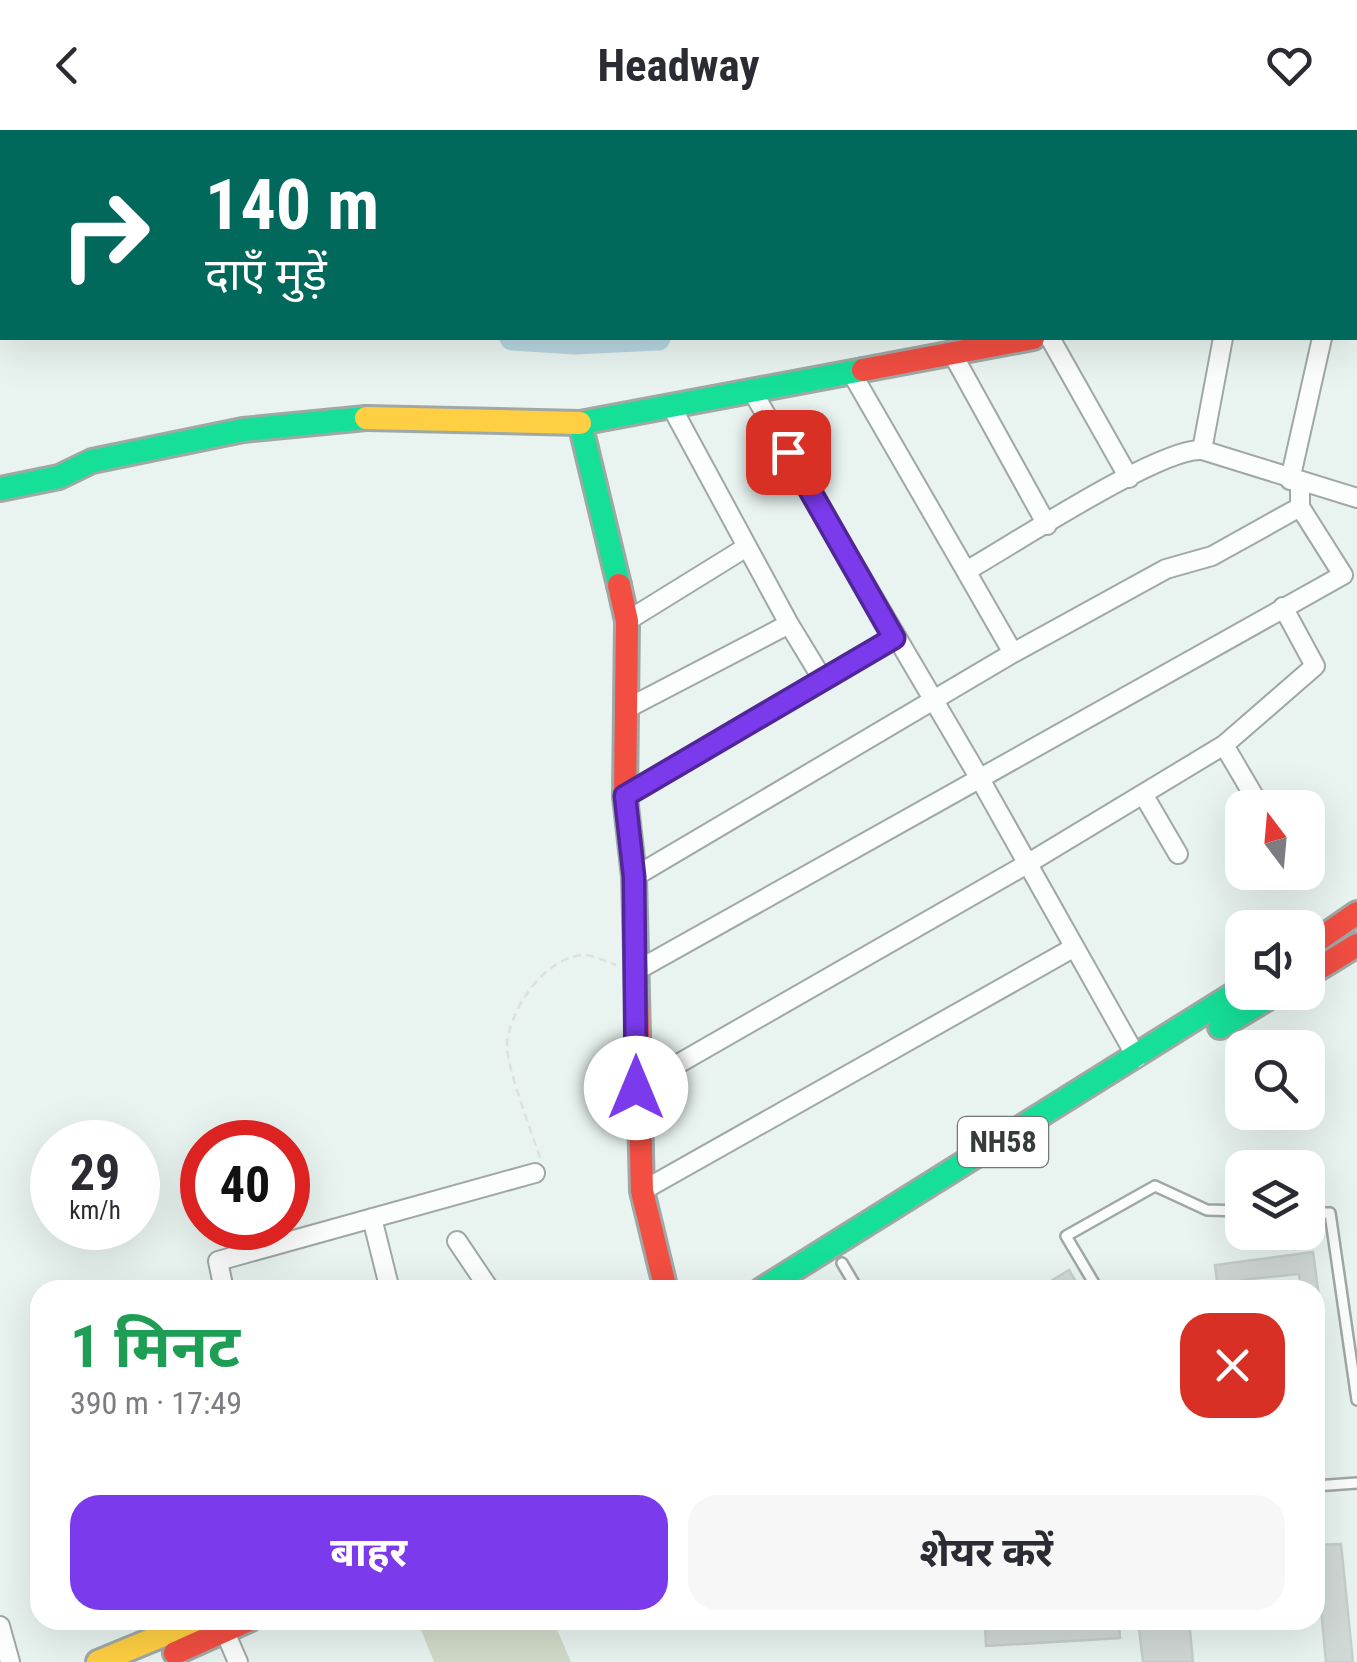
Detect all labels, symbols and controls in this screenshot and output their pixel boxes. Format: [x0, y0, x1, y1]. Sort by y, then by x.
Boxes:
icon: back [40, 38, 95, 93]
icon: heart [1262, 38, 1317, 93]
text: Headway [597, 39, 760, 92]
text: 140 m [205, 164, 379, 246]
icon: right [40, 170, 170, 300]
text: दाएँ मुड़ें [205, 248, 327, 301]
pin [746, 410, 831, 495]
icon: arrive [761, 425, 816, 480]
north arrow [1225, 790, 1325, 890]
map controls [1225, 790, 1325, 1250]
button: sound [1225, 910, 1325, 1010]
button: search [1225, 1030, 1325, 1130]
position arrow [584, 1036, 688, 1140]
road number: NH58 [958, 1117, 1048, 1167]
speed limit sign: 40 [180, 1120, 310, 1250]
text: 29 [70, 1144, 120, 1202]
button: layers [1225, 1150, 1325, 1250]
text: km/h [69, 1196, 121, 1225]
text: 1 मिनट [70, 1311, 240, 1382]
button: close [1180, 1313, 1285, 1418]
text: 390 m · 17:49 [70, 1384, 242, 1422]
button: बाहर [70, 1495, 668, 1610]
button: शेयर करें [688, 1495, 1285, 1610]

